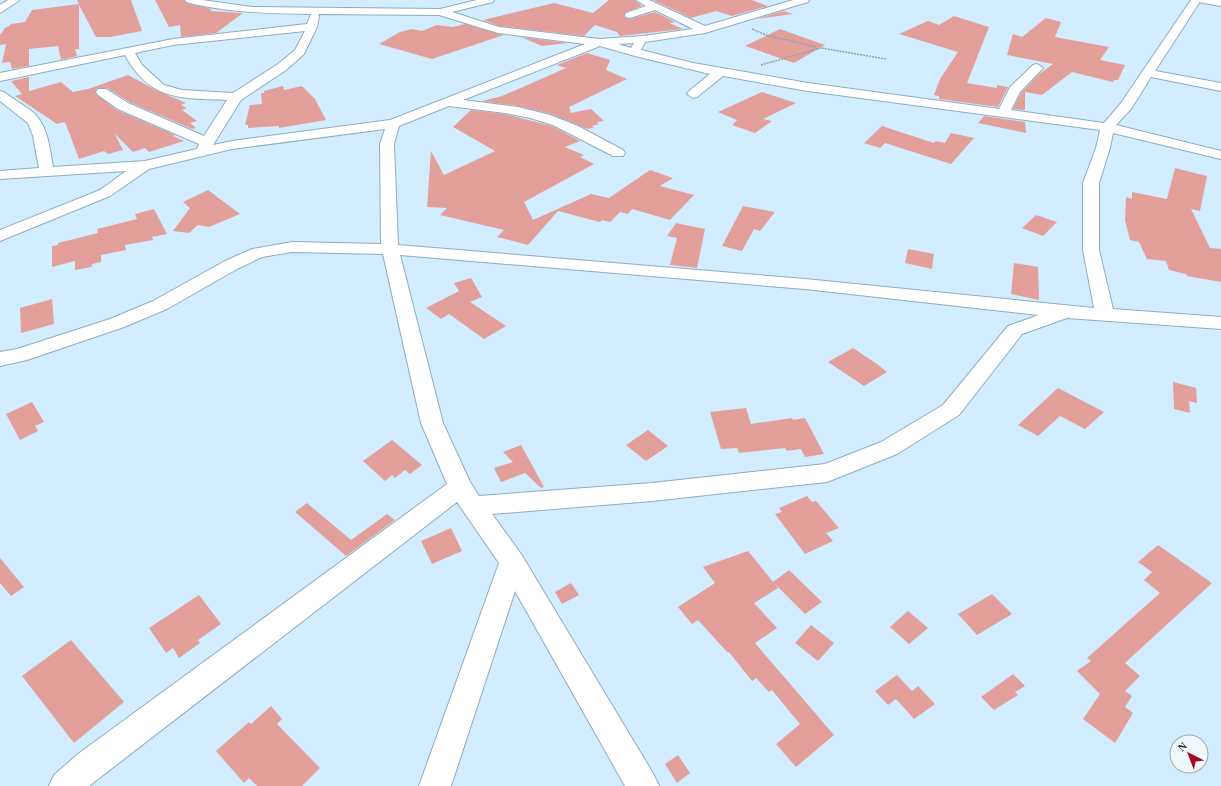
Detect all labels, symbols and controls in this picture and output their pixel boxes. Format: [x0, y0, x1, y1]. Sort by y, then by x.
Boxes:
north arrow [1169, 734, 1209, 774]
text: N [1175, 739, 1189, 754]

